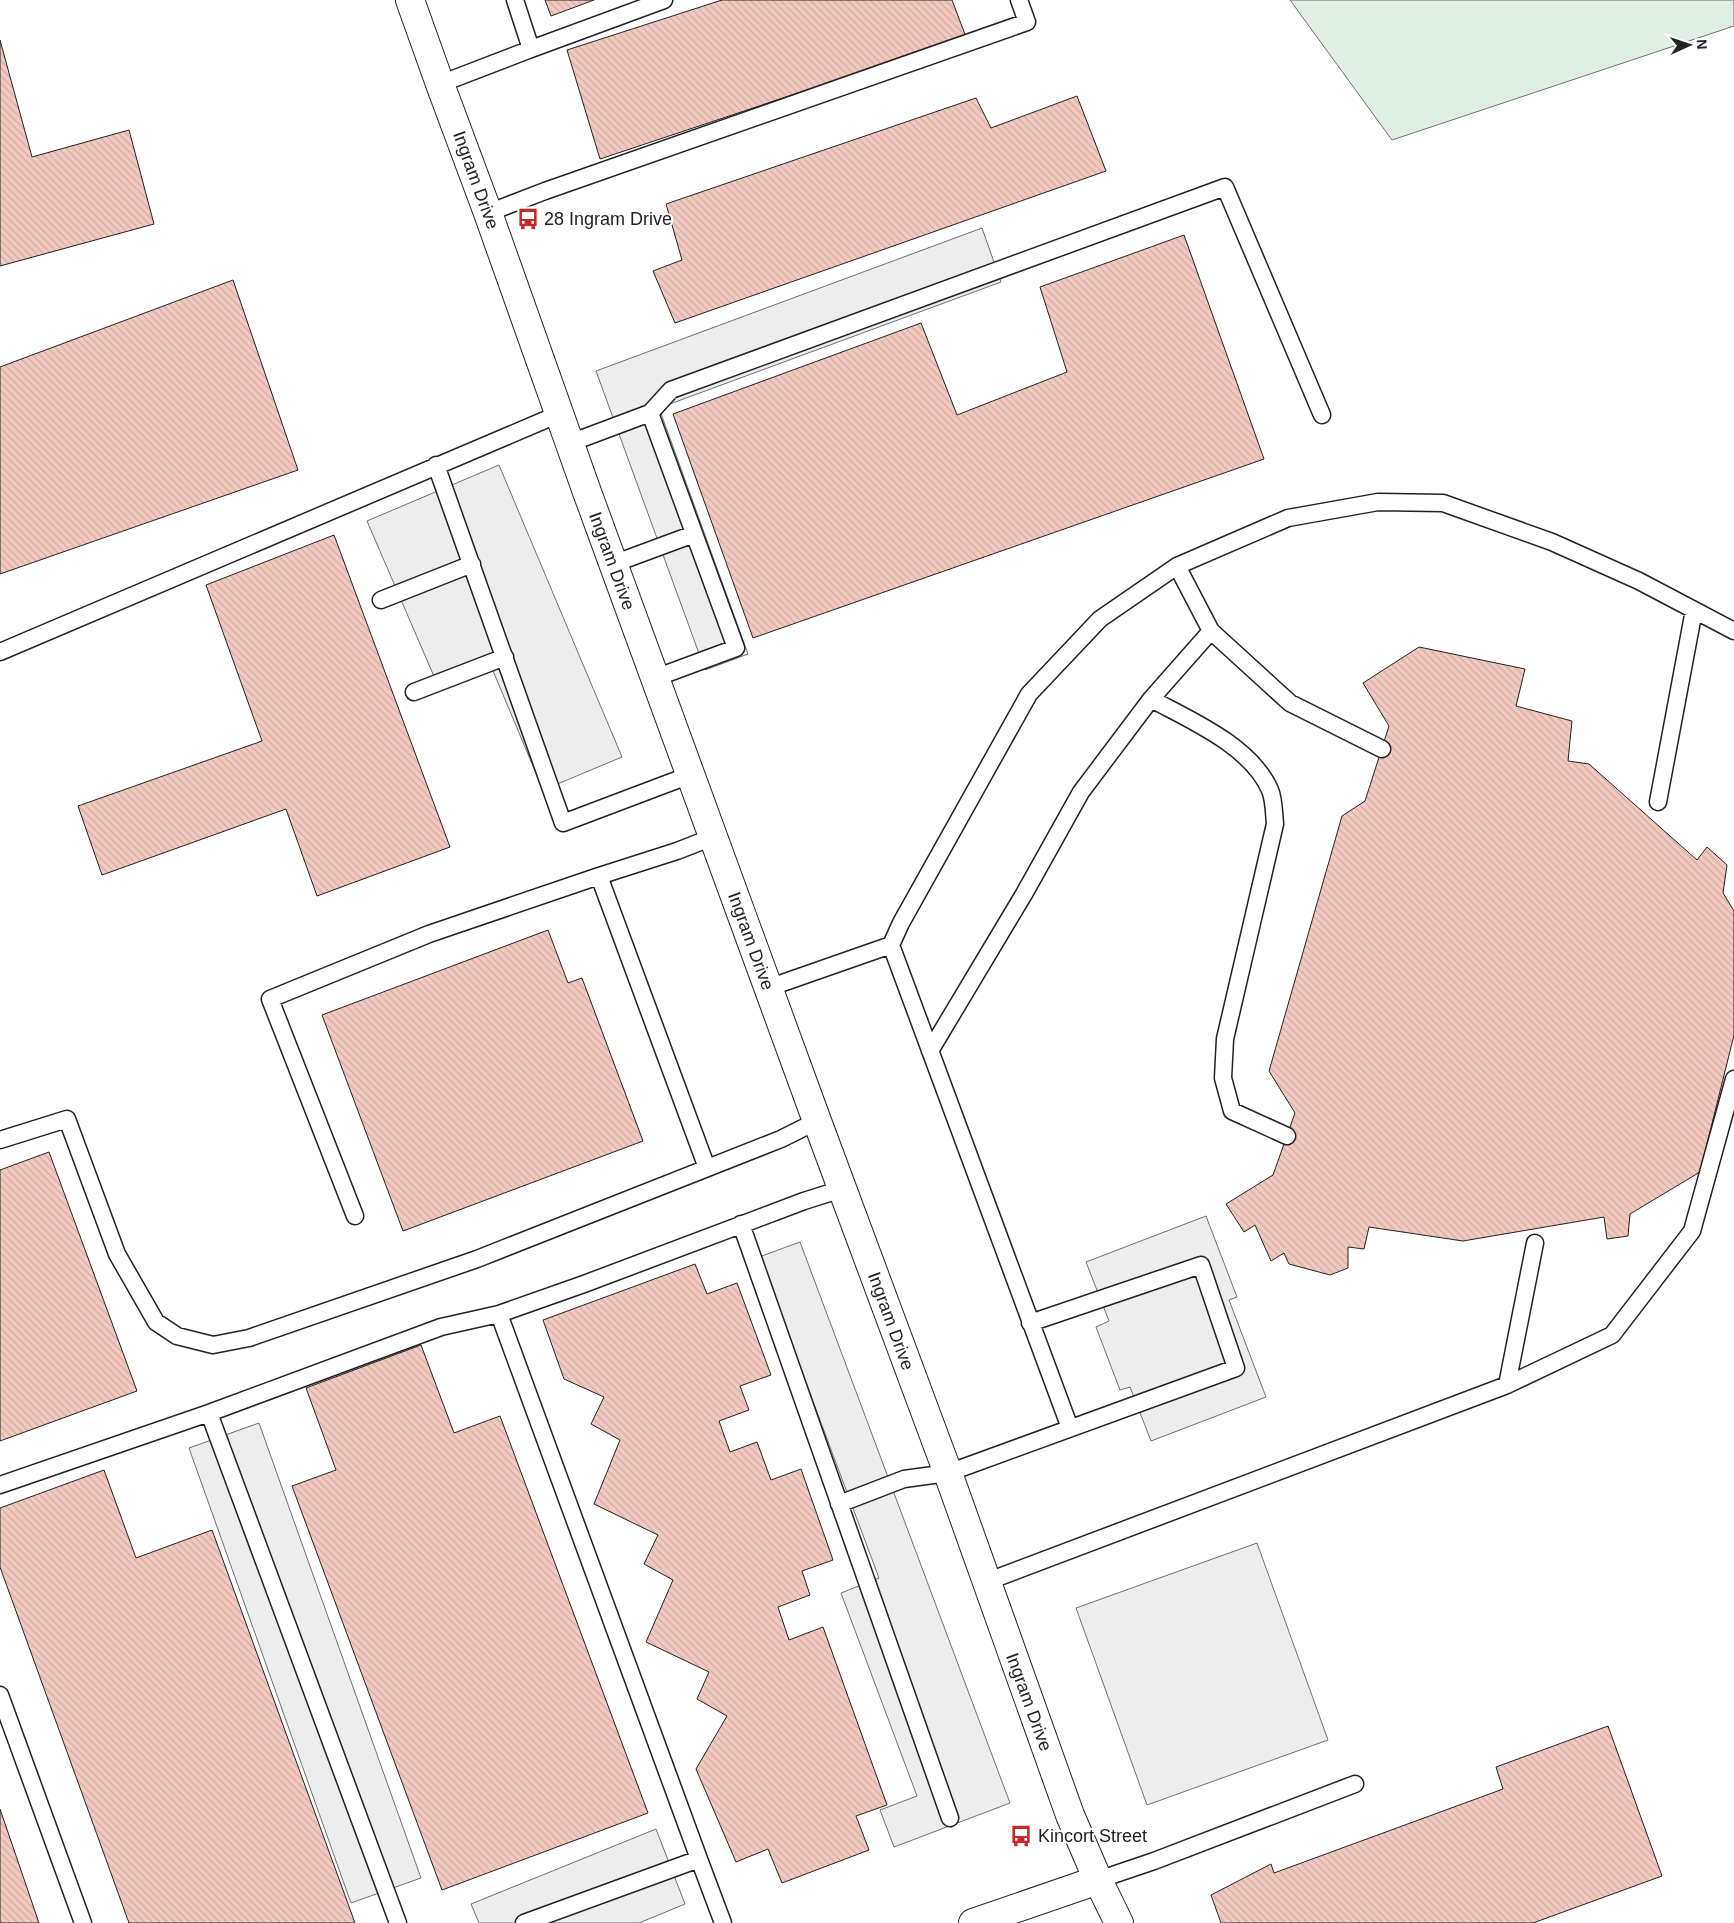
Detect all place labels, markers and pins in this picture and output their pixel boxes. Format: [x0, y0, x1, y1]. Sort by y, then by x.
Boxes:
bus stop icon: 28 Ingram Drive [515, 206, 541, 232]
place label: 28 Ingram Drive [544, 209, 672, 229]
bus stop icon: Kincort Street [1008, 1823, 1034, 1849]
place label: Kincort Street [1038, 1826, 1147, 1846]

